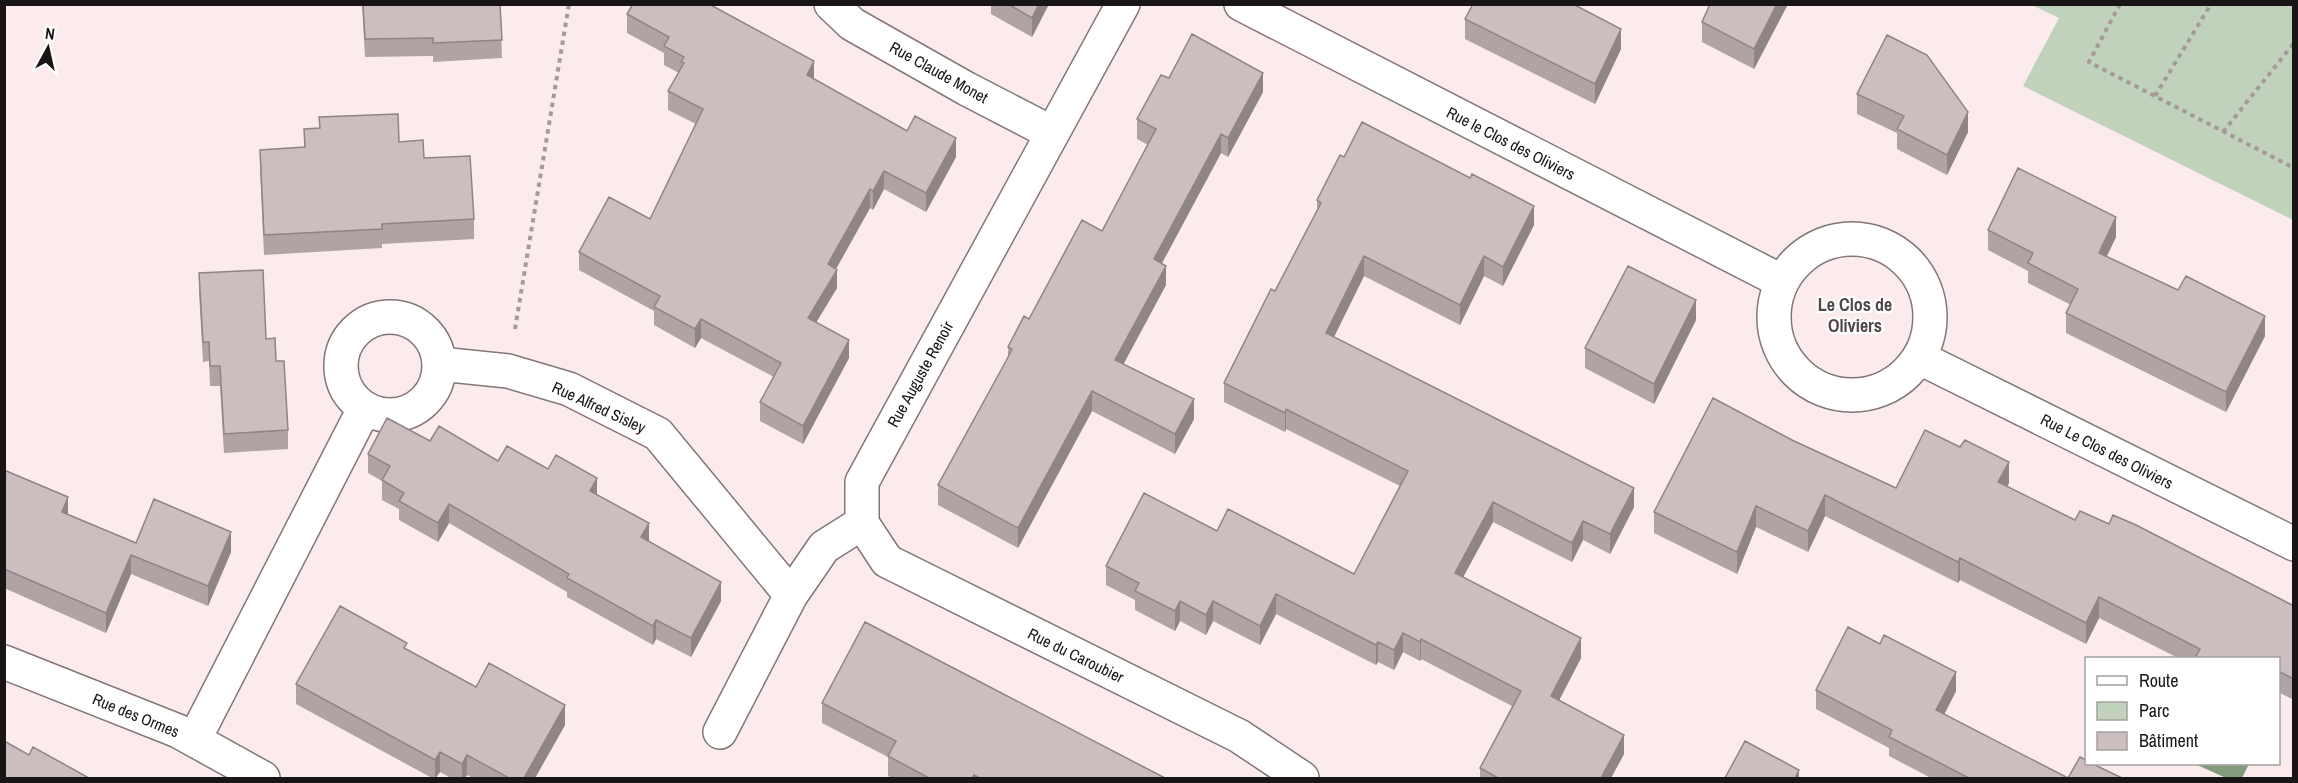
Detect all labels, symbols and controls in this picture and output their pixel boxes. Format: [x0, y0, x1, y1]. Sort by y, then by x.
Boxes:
north arrow [18, 18, 78, 78]
text: N [44, 22, 56, 45]
street label: Rue Claude Monet [886, 36, 992, 108]
street label: Rue le Clos des Oliviers [1443, 101, 1579, 185]
district label: Le Clos de Oliviers [1818, 292, 1892, 338]
street label: Rue Auguste Renoir [882, 316, 959, 431]
street label: Rue Alfred Sisley [549, 376, 650, 438]
street label: Rue Le Clos des Oliviers [2037, 408, 2177, 494]
street label: Rue du Caroubier [1024, 622, 1128, 688]
legend [2085, 657, 2280, 765]
text: Route [2139, 668, 2178, 693]
street label: Rue des Ormes [89, 688, 183, 742]
text: Parc [2139, 698, 2169, 723]
text: Bâtiment [2139, 728, 2198, 753]

